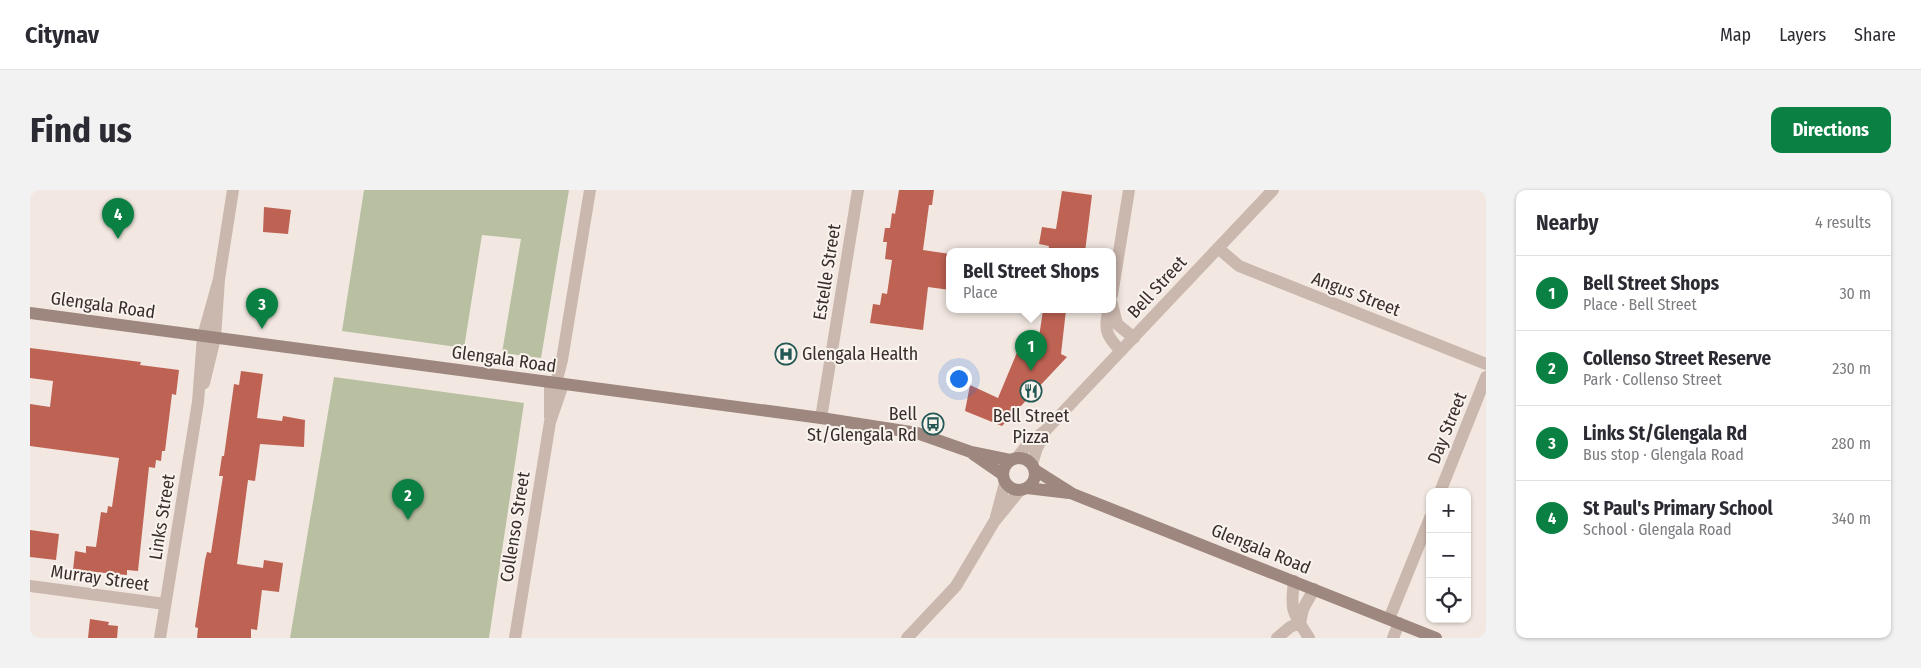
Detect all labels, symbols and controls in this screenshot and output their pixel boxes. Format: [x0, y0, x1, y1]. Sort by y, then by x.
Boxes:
text: Citynav [25, 21, 99, 49]
text: Map [1720, 24, 1751, 46]
text: Layers [1779, 24, 1826, 46]
text: Share [1854, 24, 1896, 46]
button: Directions [1771, 107, 1891, 153]
text: Find us [30, 109, 132, 151]
pin: 4 [102, 198, 134, 239]
text: Nearby [1536, 210, 1598, 236]
text: 4 results [1815, 213, 1871, 232]
street label: Estelle Street [809, 222, 845, 322]
popup [946, 248, 1116, 313]
street label: Bell Street [1123, 251, 1191, 323]
text: Bell Street Shops [963, 260, 1099, 283]
street label: Angus Street [1309, 267, 1403, 321]
text: Bell Street Shops [1583, 272, 1719, 295]
text: Place [963, 283, 998, 302]
text: 1 [1549, 284, 1555, 303]
text: 30 m [1839, 284, 1871, 303]
street label: Glengala Road [49, 287, 157, 323]
pin: 3 [246, 288, 278, 329]
text: Place · Bell Street [1583, 295, 1697, 314]
pin: 1 [1015, 330, 1047, 371]
street label: Glengala Road [450, 341, 558, 377]
hospital icon: Glengala Health [774, 342, 798, 366]
place label: Glengala Health [802, 343, 918, 365]
text: Collenso Street Reserve [1583, 347, 1771, 370]
text: 2 [1548, 359, 1556, 378]
text: 230 m [1832, 359, 1871, 378]
your location [946, 366, 972, 392]
text: Park · Collenso Street [1583, 370, 1722, 389]
restaurant icon: Bell Street Pizza [1019, 379, 1043, 403]
street label: Day Street [1423, 389, 1471, 467]
place label: Bell St/Glengala Rd [807, 403, 917, 446]
place label: Bell Street Pizza [993, 405, 1069, 448]
bus stop icon: Bell St/Glengala Rd [921, 412, 945, 436]
text: Links St/Glengala Rd [1583, 422, 1747, 445]
text: 3 [1548, 434, 1556, 453]
text: 280 m [1832, 434, 1871, 453]
text: Bus stop · Glengala Road [1583, 445, 1744, 464]
street label: Collenso Street [495, 470, 535, 584]
street label: Links Street [144, 472, 180, 561]
pin: 2 [392, 479, 424, 520]
map controls [1426, 488, 1471, 623]
button: + [1426, 488, 1471, 533]
text: St Paul's Primary School [1583, 497, 1773, 520]
text: 4 [1548, 509, 1556, 528]
text: 340 m [1832, 509, 1871, 528]
street label: Glengala Road [1208, 519, 1314, 579]
text: School · Glengala Road [1583, 520, 1732, 539]
button: − [1426, 533, 1471, 578]
street label: Murray Street [49, 560, 151, 596]
button: locate [1426, 578, 1471, 623]

